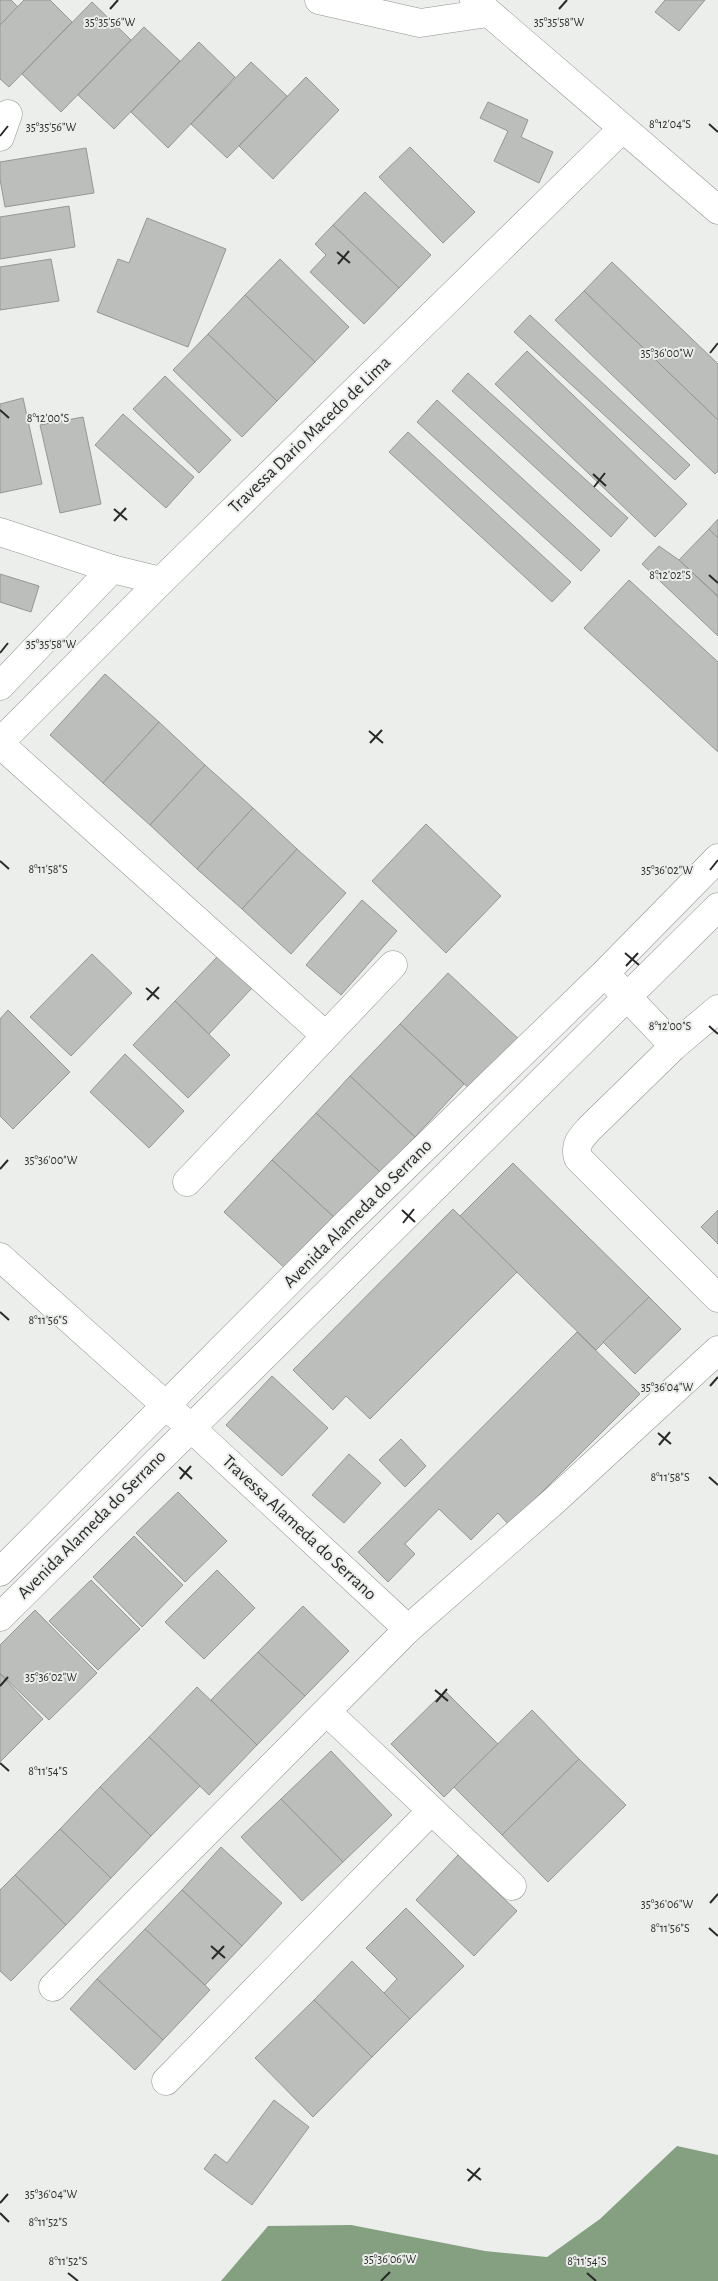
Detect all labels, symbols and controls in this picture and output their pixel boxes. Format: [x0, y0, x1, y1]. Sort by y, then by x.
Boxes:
text: 35°35'56"W [85, 16, 135, 28]
text: 35°35'58"W [534, 16, 584, 28]
text: 8°12'04"S [649, 118, 691, 130]
text: 35°35'56"W [26, 121, 76, 133]
text: 35°36'00"W [641, 347, 694, 359]
street label: Travessa Dario Macedo de Lima [226, 353, 394, 517]
text: 8°12'00"S [27, 412, 70, 424]
text: 8°12'02"S [649, 569, 691, 581]
text: 35°35'58"W [26, 638, 76, 650]
text: 8°11'58"S [28, 863, 68, 875]
text: 35°36'02"W [641, 864, 693, 876]
text: 8°12'00"S [649, 1020, 692, 1032]
street label: Avenida Alameda do Serrano [280, 1136, 436, 1292]
text: 35°36'00"W [25, 1154, 78, 1166]
text: 8°11'56"S [28, 1314, 68, 1326]
text: 35°36'04"W [641, 1381, 693, 1393]
street label: Avenida Alameda do Serrano [14, 1447, 170, 1603]
street label: Travessa Alameda do Serrano [219, 1452, 380, 1604]
text: 8°11'58"S [650, 1471, 690, 1483]
text: 35°36'02"W [25, 1671, 77, 1683]
text: 8°11'54"S [28, 1765, 68, 1777]
text: 35°36'06"W [641, 1898, 693, 1910]
text: 8°11'56"S [650, 1922, 690, 1934]
text: 35°36'04"W [25, 2188, 77, 2200]
text: 8°11'52"S [29, 2216, 68, 2228]
text: 35°36'06"W [364, 2253, 416, 2265]
text: 8°11'52"S [49, 2255, 88, 2267]
text: 8°11'54"S [567, 2255, 607, 2267]

